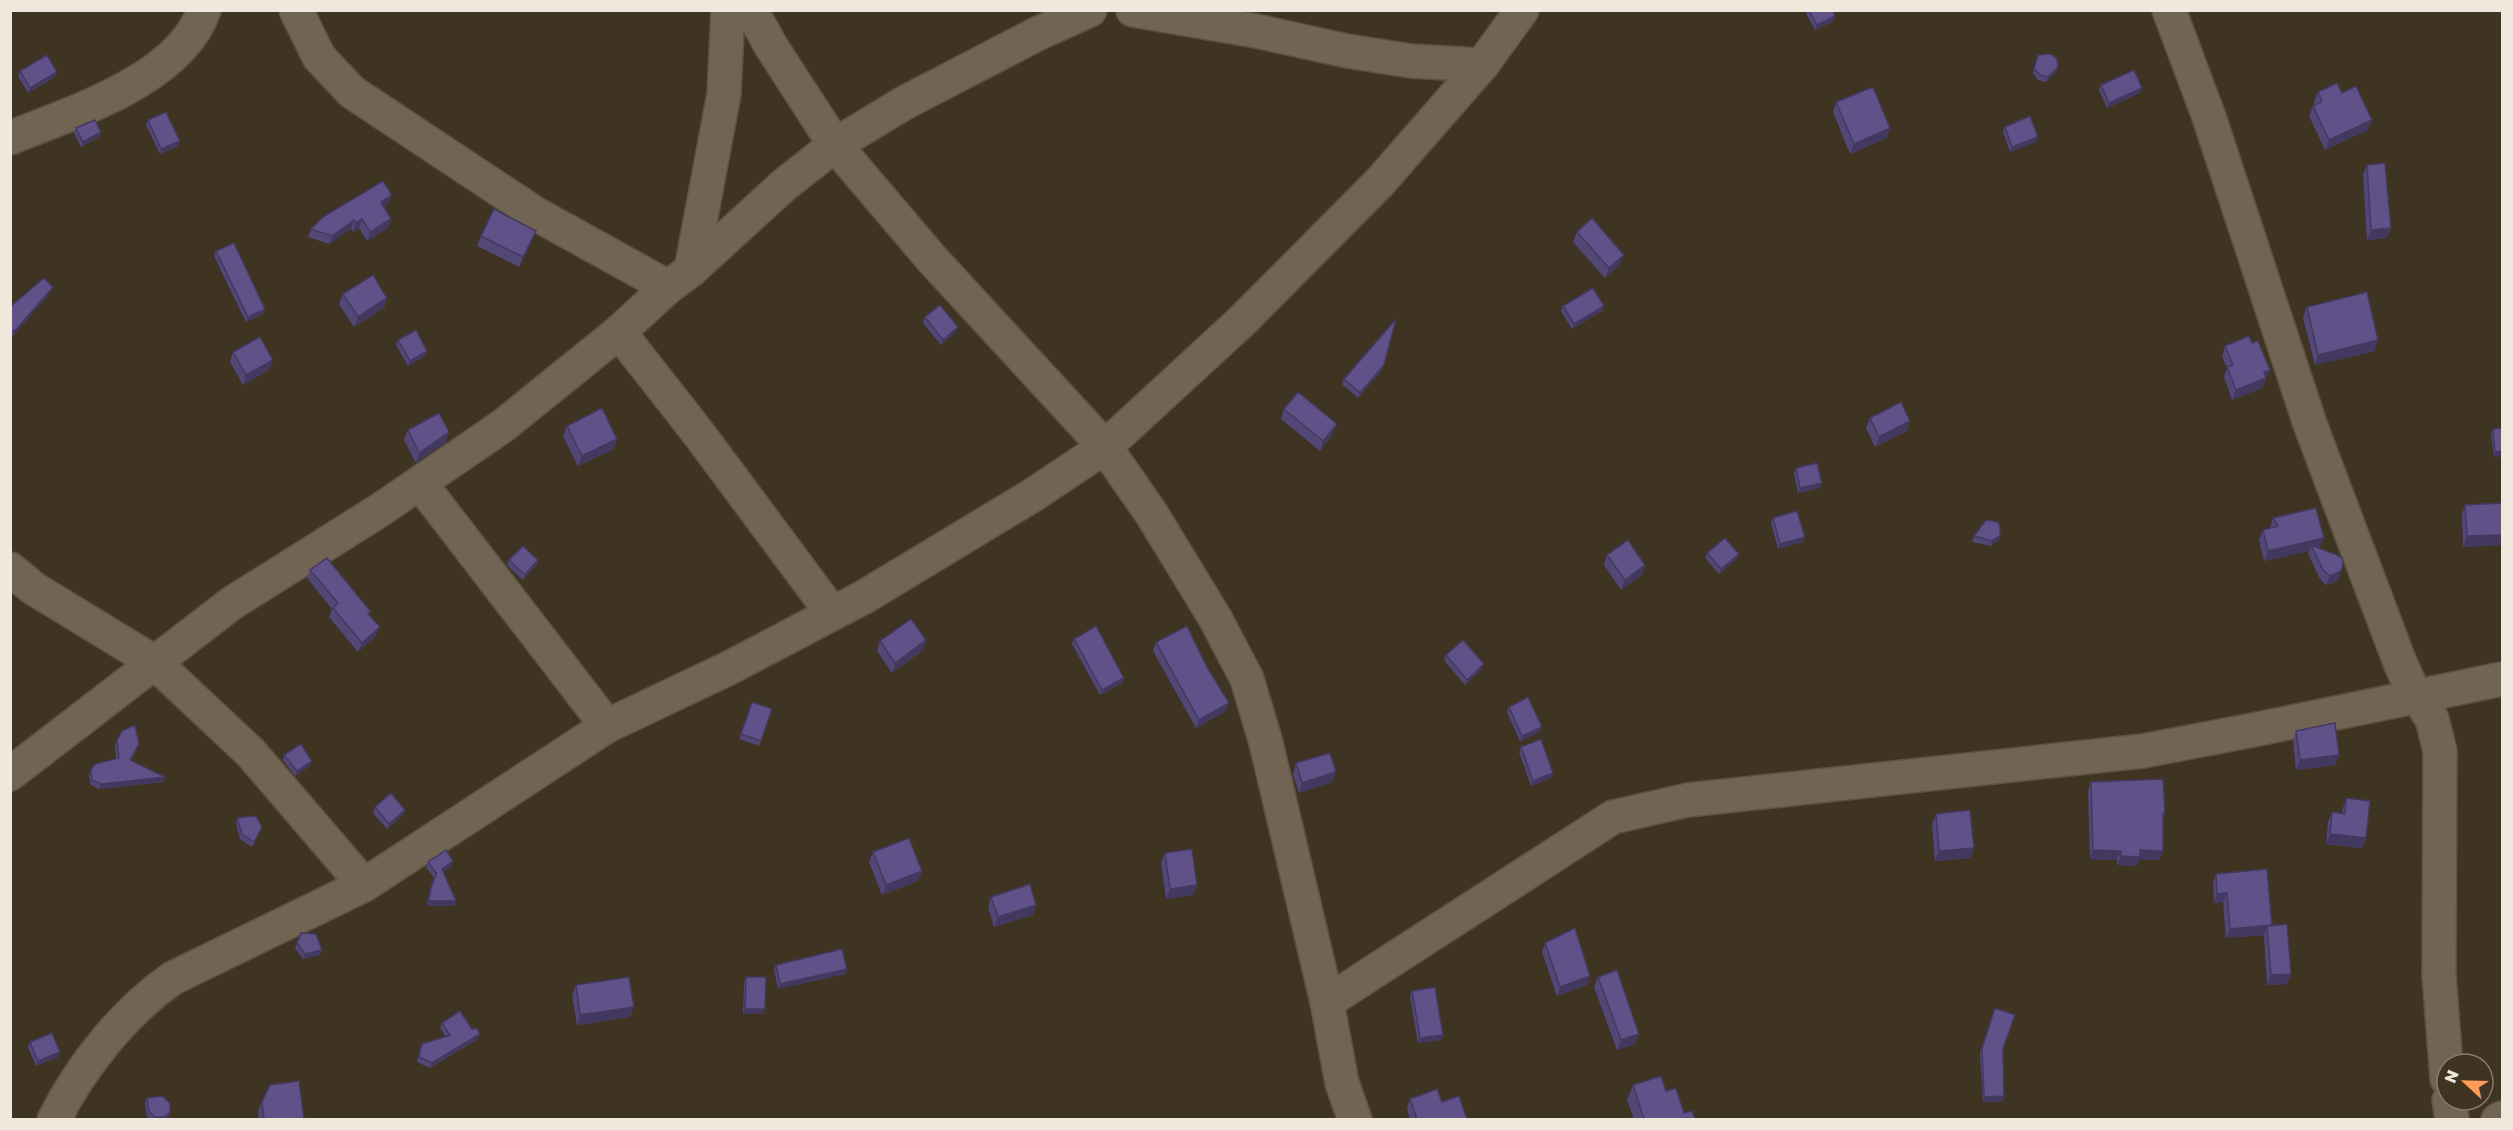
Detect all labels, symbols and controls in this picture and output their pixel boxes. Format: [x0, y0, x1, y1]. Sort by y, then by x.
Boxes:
north arrow [2435, 1052, 2495, 1112]
text: N [2440, 1067, 2463, 1086]

